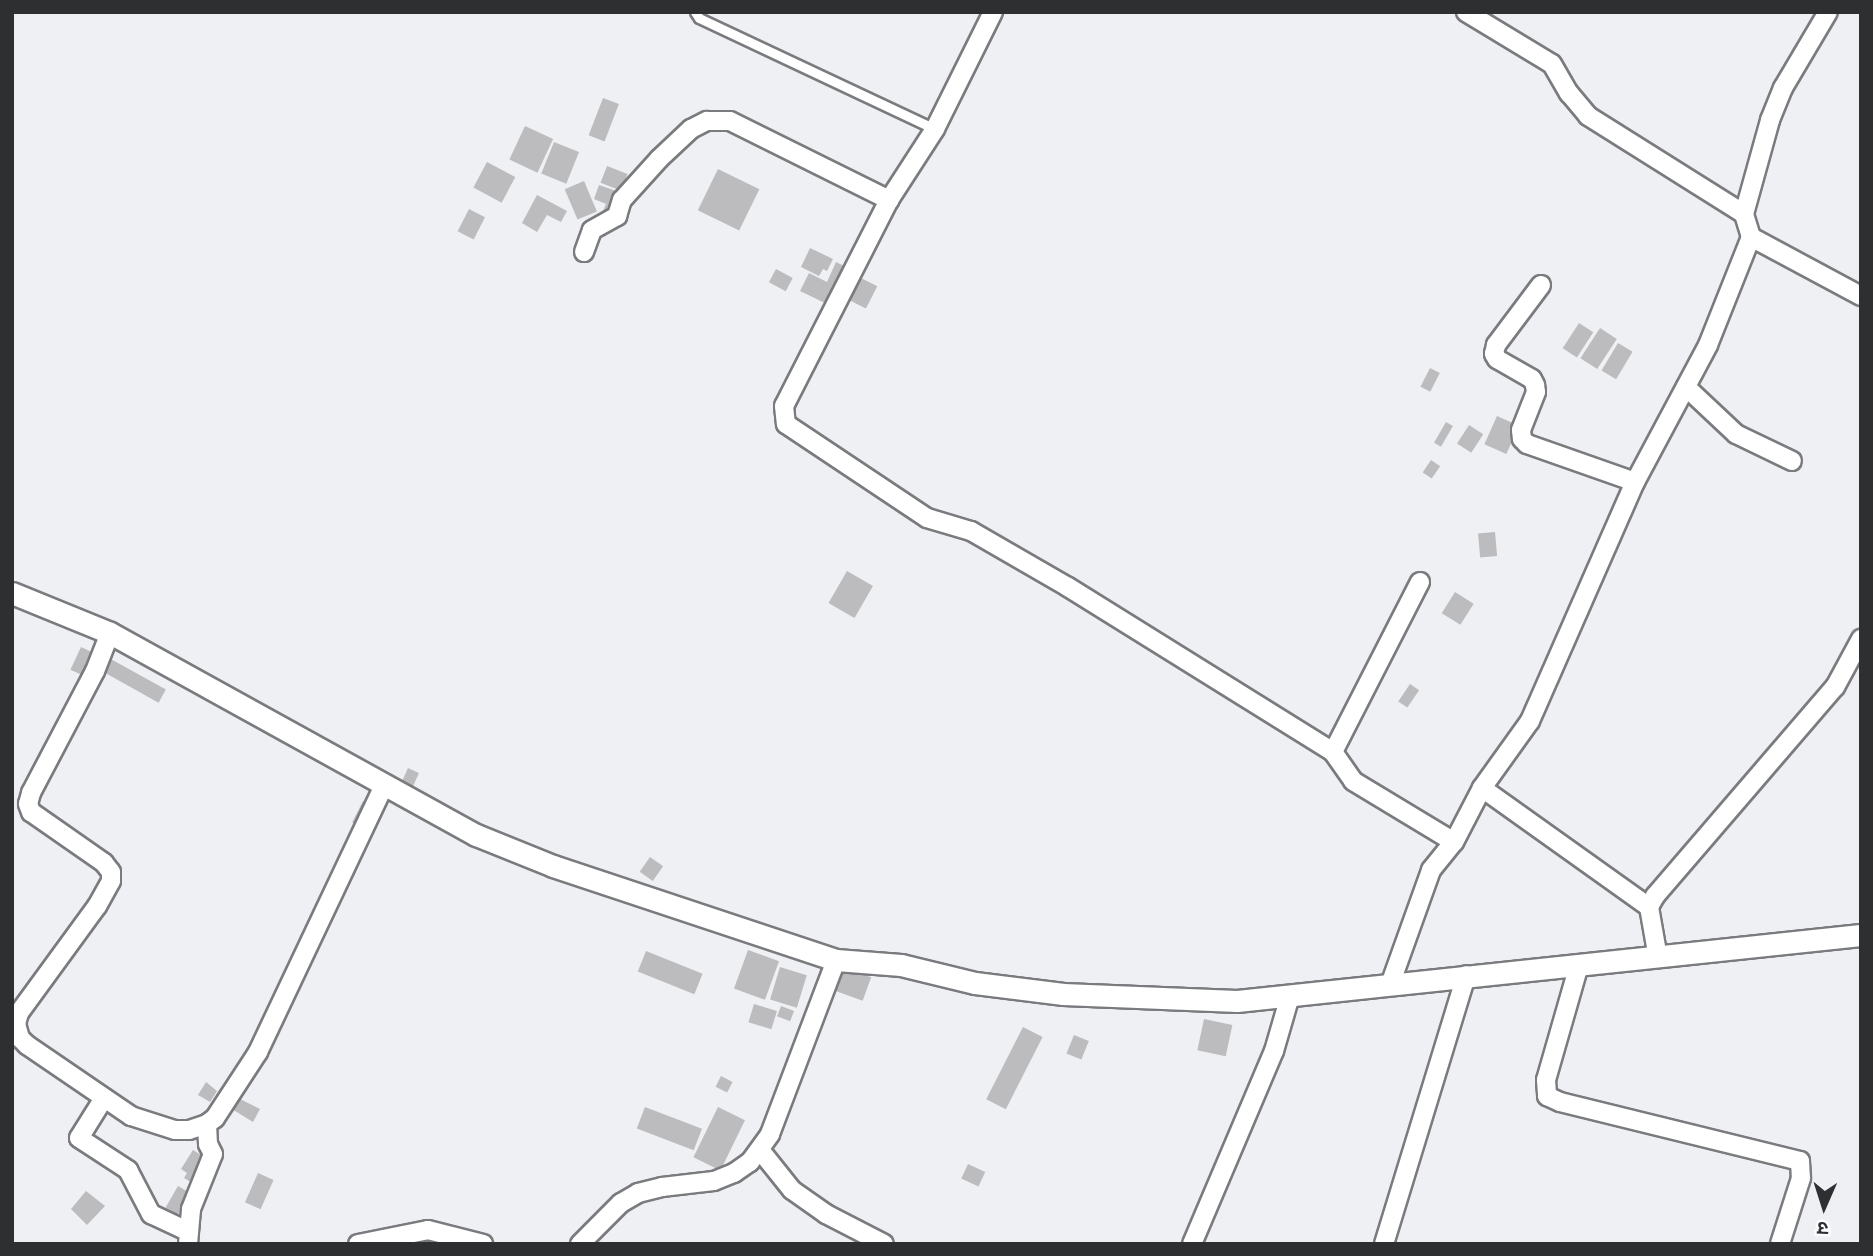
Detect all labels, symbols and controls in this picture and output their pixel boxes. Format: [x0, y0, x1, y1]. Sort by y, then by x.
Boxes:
north arrow [1789, 1172, 1859, 1242]
text: उ [1817, 1218, 1829, 1239]

